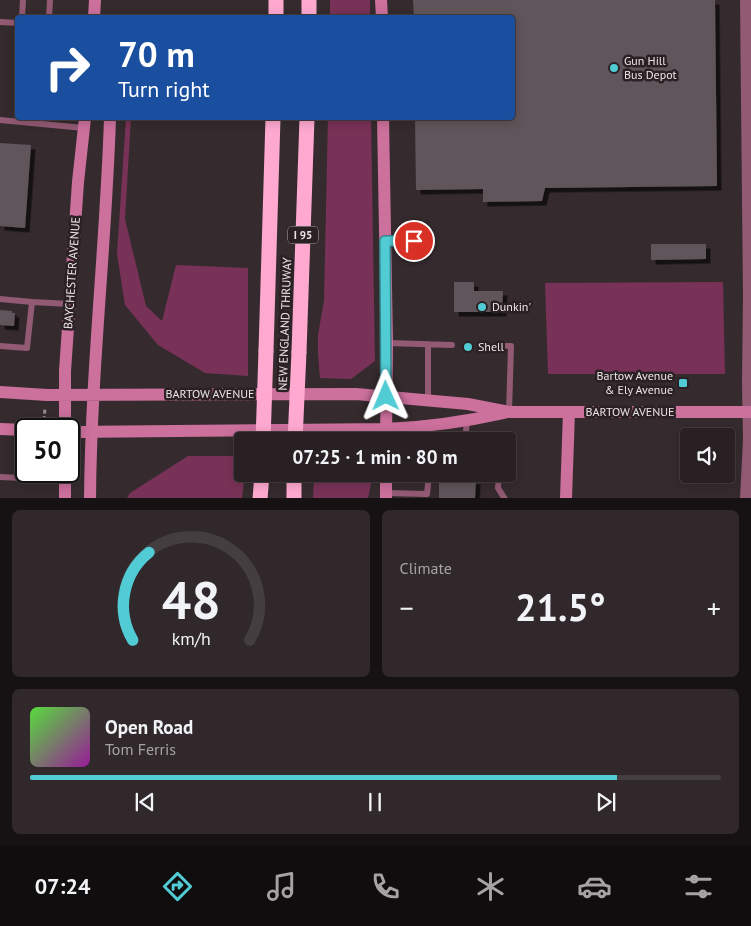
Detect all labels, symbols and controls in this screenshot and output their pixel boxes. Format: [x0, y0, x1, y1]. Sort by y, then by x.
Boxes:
text: 70 m [118, 31, 195, 77]
icon: right [35, 35, 100, 100]
place label: Gun Hill Bus Depot [624, 53, 677, 82]
marker: Gun Hill Bus Depot [608, 62, 620, 74]
text: Turn right [118, 75, 210, 103]
street label: BAYCHESTER AVENUE [60, 216, 83, 329]
pin [393, 220, 435, 262]
road number: I 95 [288, 226, 318, 244]
icon: arrive [400, 227, 428, 255]
street label: NEW ENGLAND THRUWAY [275, 257, 294, 391]
place label: Dunkin' [492, 299, 531, 314]
marker: Dunkin' [476, 301, 488, 313]
place label: Shell [478, 339, 505, 354]
marker: Shell [462, 341, 474, 353]
place label: Bartow Avenue & Ely Avenue [597, 368, 673, 397]
position arrow [359, 369, 411, 421]
marker: Bartow Avenue & Ely Avenue [677, 377, 689, 389]
street label: BARTOW AVENUE [165, 386, 255, 401]
street label: BARTOW AVENUE [585, 404, 675, 419]
speed limit sign: 50 [15, 418, 80, 483]
map controls [680, 428, 735, 483]
button: sound [680, 428, 735, 483]
text: 07:25 · 1 min · 80 m [292, 445, 458, 469]
text: Climate [400, 558, 452, 578]
text: 48 [161, 566, 220, 633]
text: 21.5° [515, 582, 606, 631]
text: − [400, 589, 414, 626]
text: + [707, 589, 721, 626]
text: km/h [171, 627, 210, 650]
text: Open Road [105, 715, 193, 739]
text: Tom Ferris [105, 739, 176, 759]
icon: previous [131, 788, 159, 816]
icon: pause [361, 788, 389, 816]
icon: next [592, 788, 620, 816]
icon: directions [160, 869, 195, 904]
icon: music [264, 869, 299, 904]
icon: phone [368, 869, 403, 904]
icon: climate [473, 869, 508, 904]
icon: car [577, 869, 612, 904]
icon: filters [681, 869, 716, 904]
text: 07:24 [35, 872, 90, 900]

